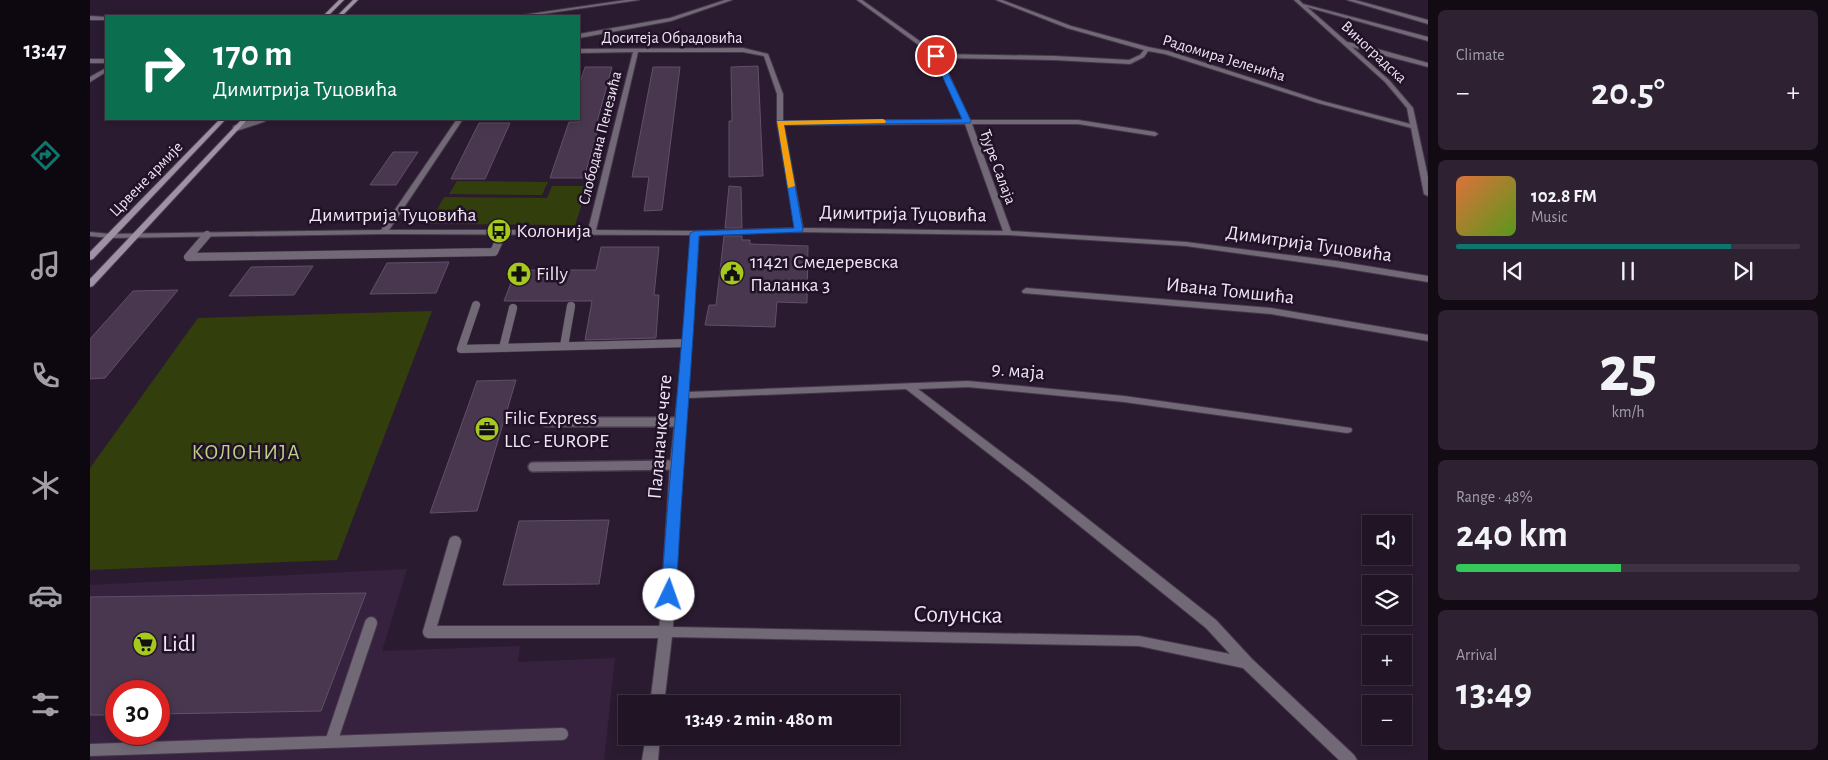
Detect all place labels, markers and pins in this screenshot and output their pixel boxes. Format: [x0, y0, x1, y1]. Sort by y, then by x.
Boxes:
pin [915, 35, 957, 77]
bus stop icon: Колонија [486, 218, 512, 244]
place label: Колонија [516, 221, 591, 241]
place label: 11421 Смедеревска Паланка 3 [750, 252, 899, 295]
public building icon: 11421 Смедеревска Паланка 3 [719, 260, 745, 286]
pharmacy icon: Filly [506, 261, 532, 287]
place label: Filly [536, 264, 568, 284]
place label: Filic Express LLC - EUROPE [504, 408, 609, 451]
office icon: Filic Express LLC - EUROPE [474, 416, 500, 442]
supermarket icon: Lidl [132, 631, 158, 657]
place label: Lidl [162, 632, 196, 656]

